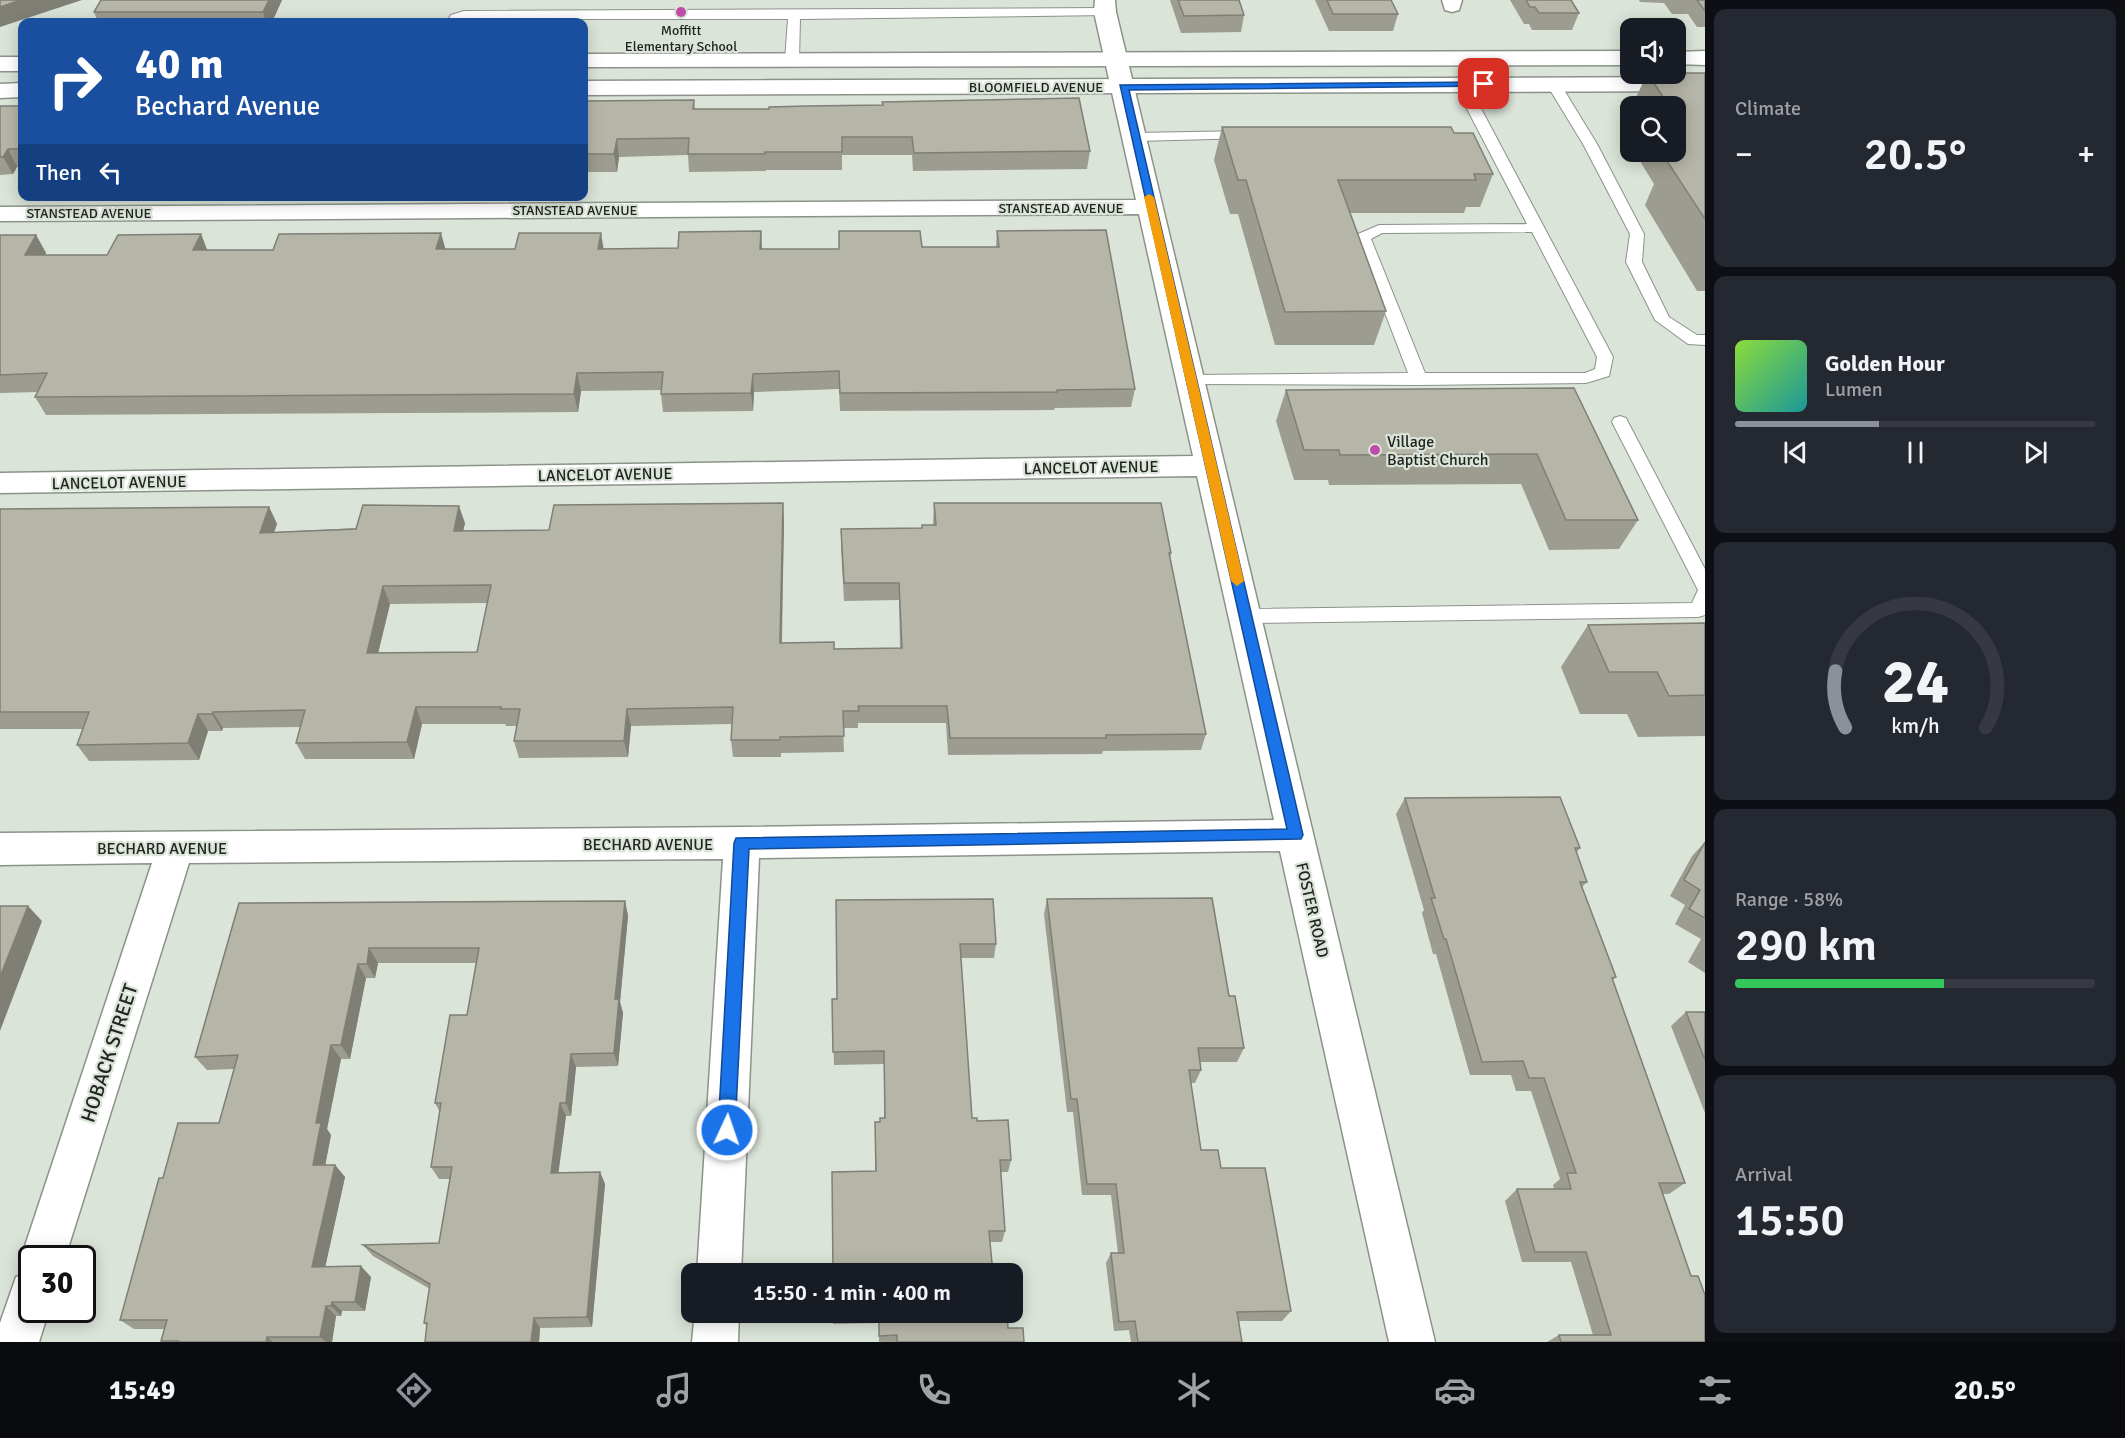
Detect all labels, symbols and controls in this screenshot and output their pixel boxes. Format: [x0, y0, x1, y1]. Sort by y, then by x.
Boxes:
marker: Moffitt Elementary School [674, 5, 688, 19]
map controls [1620, 18, 1686, 162]
button: sound [1620, 18, 1686, 84]
place label: Moffitt Elementary School [625, 22, 737, 55]
text: 40 m [135, 39, 224, 90]
icon: right [36, 42, 114, 120]
pin [1458, 58, 1509, 109]
icon: arrive [1467, 67, 1500, 100]
street label: BLOOMFIELD AVENUE [969, 79, 1103, 96]
text: Bechard Avenue [135, 90, 320, 123]
button: search [1620, 96, 1686, 162]
text: Climate [1735, 96, 1801, 121]
text: 20.5° [1864, 127, 1966, 182]
text: − [1735, 134, 1753, 175]
text: + [2077, 134, 2095, 175]
icon: left [94, 156, 127, 189]
text: Then [36, 159, 82, 186]
street label: STANSTEAD AVENUE [998, 200, 1124, 217]
street label: STANSTEAD AVENUE [512, 202, 638, 219]
street label: STANSTEAD AVENUE [26, 205, 152, 222]
text: Golden Hour [1825, 350, 1945, 377]
text: Lumen [1825, 377, 1883, 402]
place label: Village Baptist Church [1387, 432, 1488, 470]
icon: previous [1779, 436, 1812, 469]
icon: pause [1899, 436, 1932, 469]
icon: next [2019, 436, 2052, 469]
marker: Village Baptist Church [1368, 443, 1382, 457]
street label: LANCELOT AVENUE [1023, 457, 1159, 479]
street label: LANCELOT AVENUE [537, 464, 673, 486]
street label: LANCELOT AVENUE [51, 472, 187, 494]
text: 24 [1881, 643, 1949, 720]
text: km/h [1891, 713, 1939, 739]
street label: BECHARD AVENUE [583, 835, 713, 855]
street label: BECHARD AVENUE [97, 839, 227, 859]
street label: FOSTER ROAD [1291, 861, 1333, 960]
text: Range · 58% [1735, 887, 1843, 912]
text: 290 km [1735, 918, 1877, 973]
street label: HOBACK STREET [75, 981, 144, 1126]
position arrow [695, 1098, 759, 1162]
text: Arrival [1735, 1162, 1793, 1187]
text: 15:50 [1735, 1193, 1845, 1248]
speed limit sign: 30 [18, 1245, 96, 1323]
text: 15:50 · 1 min · 400 m [753, 1279, 951, 1306]
icon: directions [393, 1369, 435, 1411]
icon: music [653, 1369, 695, 1411]
icon: phone [913, 1369, 955, 1411]
icon: climate [1173, 1369, 1215, 1411]
icon: car [1434, 1369, 1476, 1411]
icon: filters [1694, 1369, 1736, 1411]
text: 15:49 [109, 1374, 175, 1407]
text: 20.5° [1954, 1374, 2016, 1407]

